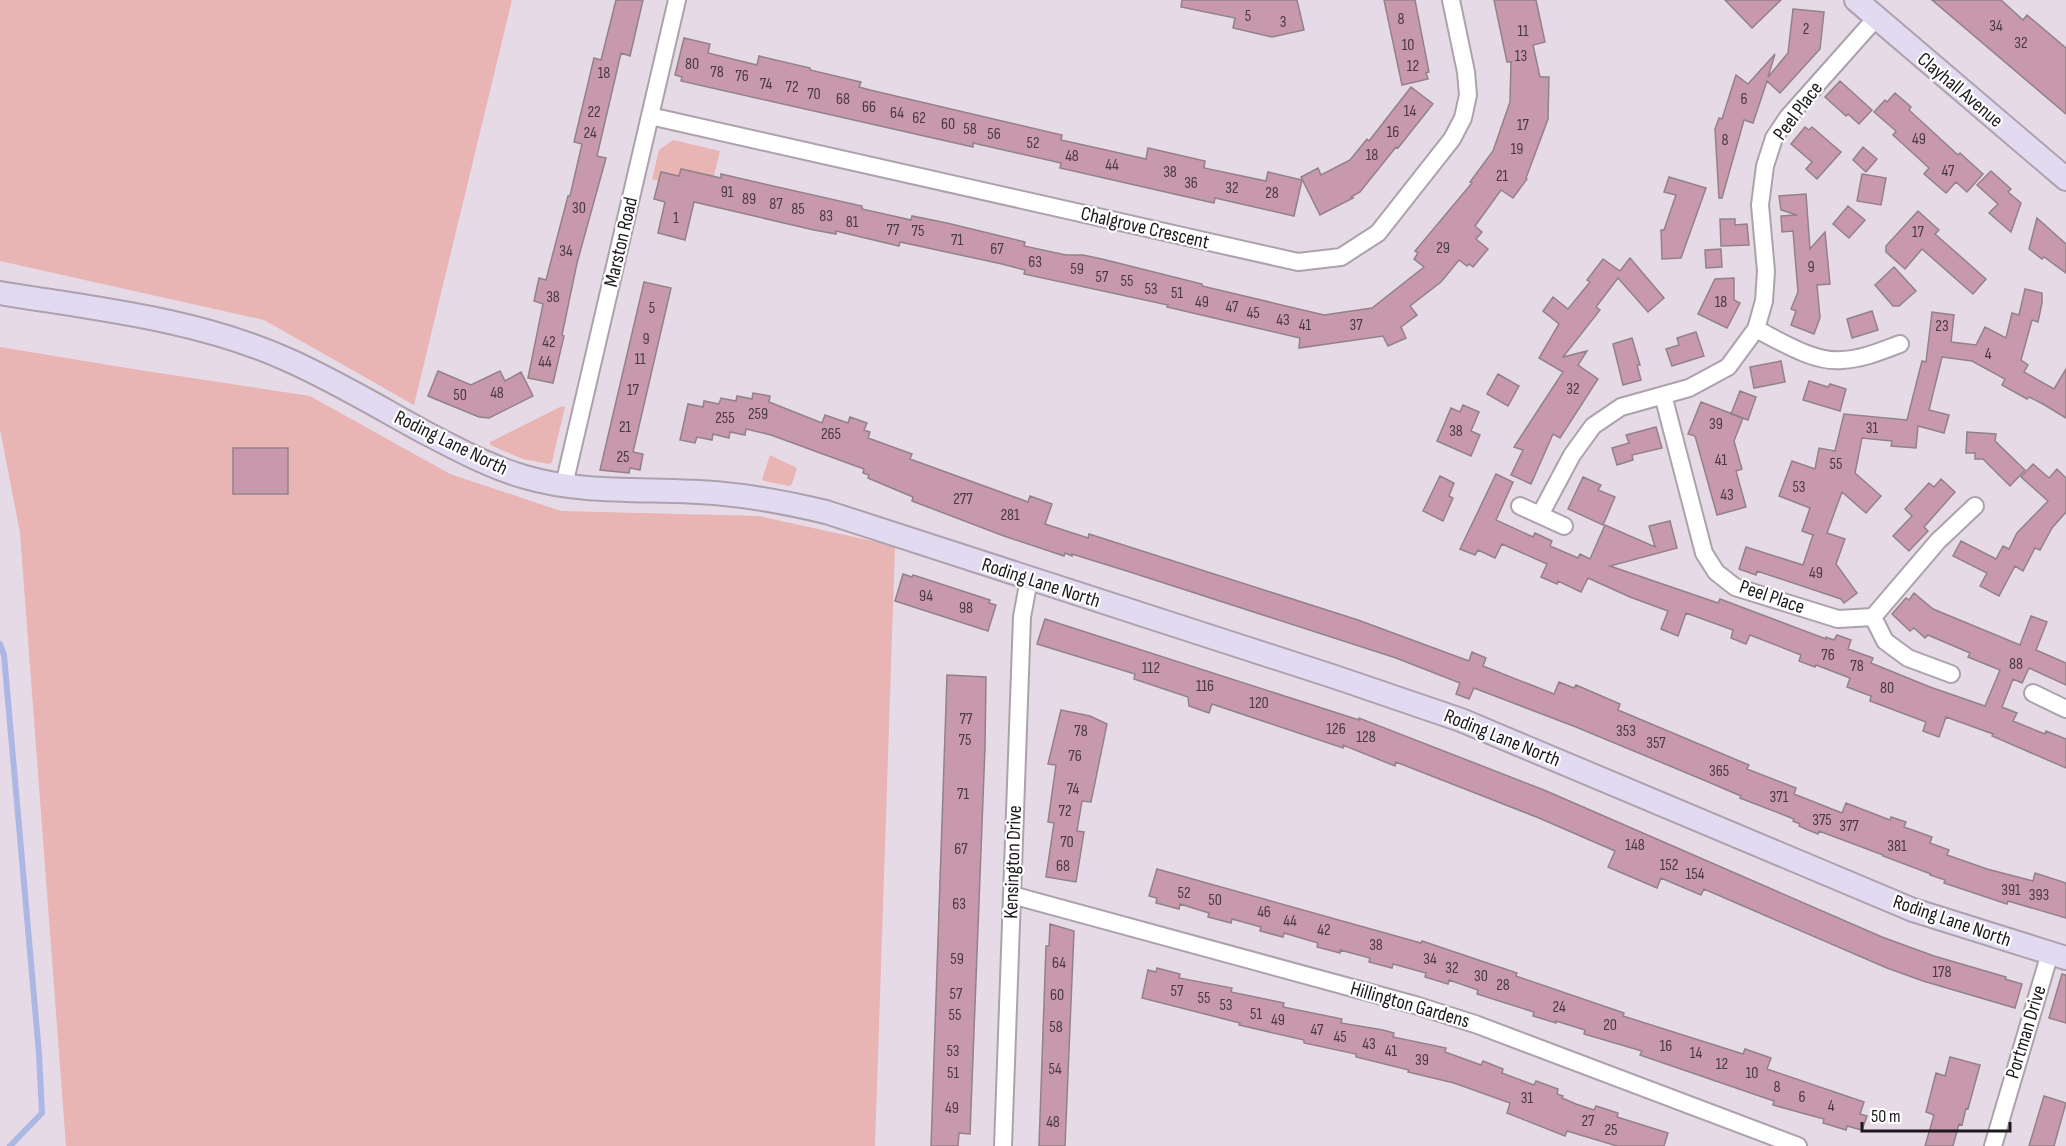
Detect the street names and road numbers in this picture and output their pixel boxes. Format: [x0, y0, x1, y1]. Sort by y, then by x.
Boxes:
street label: Clayhall Avenue [1912, 47, 2008, 133]
street label: Peel Place [1768, 77, 1828, 145]
street label: Marston Road [599, 195, 643, 289]
street label: Chalgrove Crescent [1078, 202, 1212, 254]
street label: Roding Lane North [390, 405, 512, 481]
street label: Roding Lane North [979, 553, 1103, 613]
street label: Peel Place [1736, 575, 1808, 619]
street label: Roding Lane North [1440, 704, 1564, 772]
street label: Kensington Drive [999, 805, 1027, 919]
street label: Roding Lane North [1890, 890, 2014, 952]
street label: Hillington Gardens [1348, 977, 1472, 1033]
street label: Portman Drive [2000, 983, 2052, 1081]

